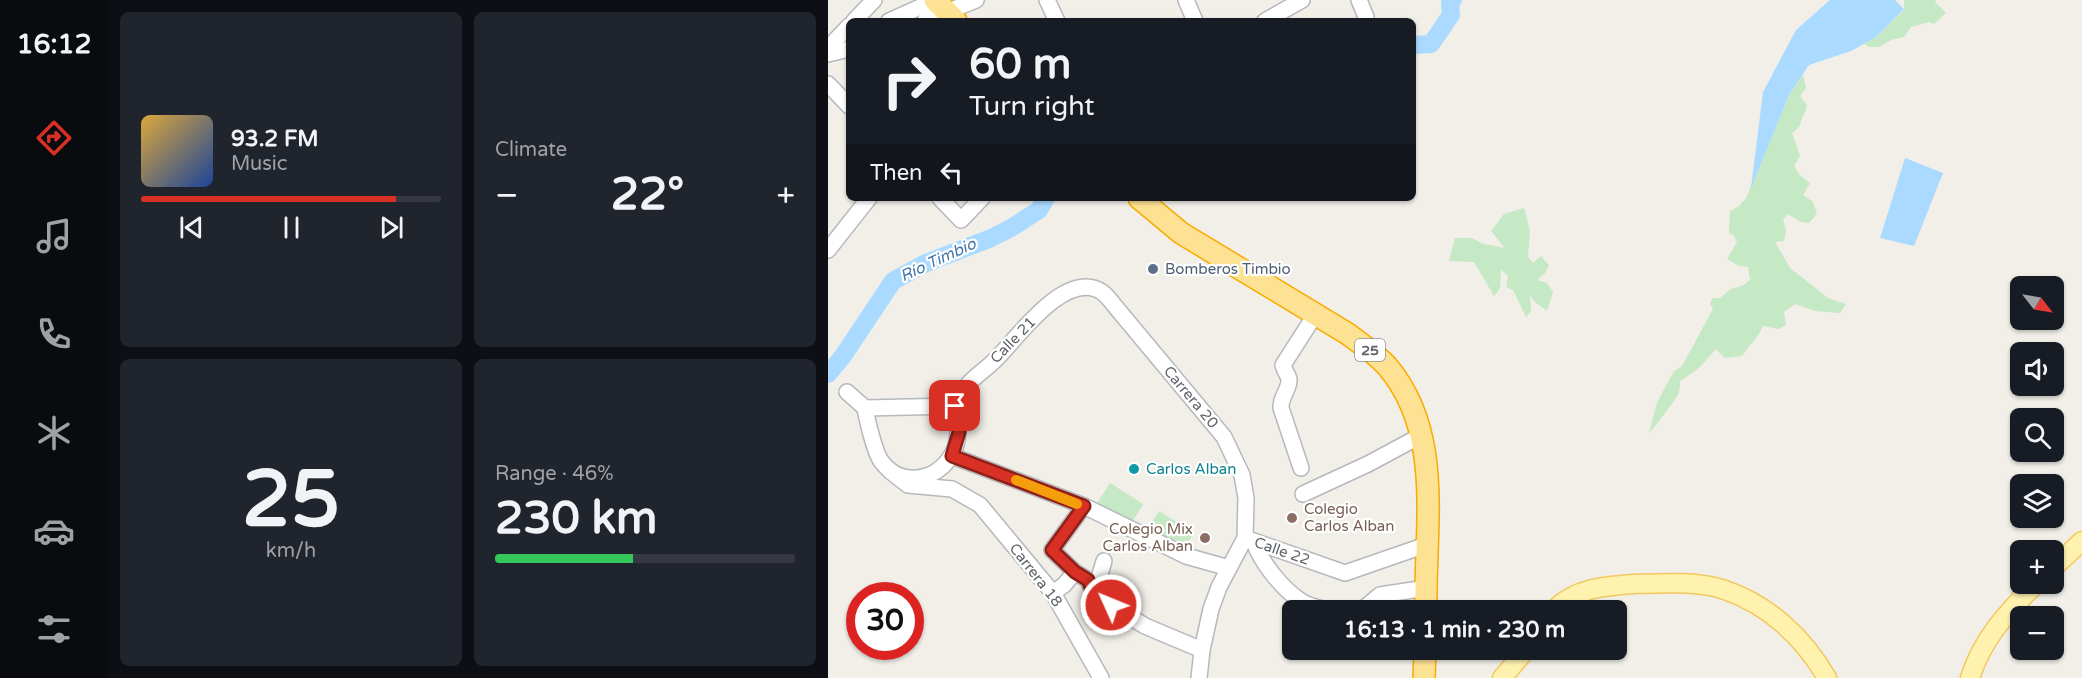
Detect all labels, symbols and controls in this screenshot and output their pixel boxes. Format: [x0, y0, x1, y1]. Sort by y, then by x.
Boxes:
text: 16:12 [17, 28, 91, 61]
text: 60 m [969, 39, 1071, 90]
icon: right [870, 42, 948, 120]
text: Turn right [969, 90, 1095, 123]
icon: directions [33, 117, 75, 159]
text: 93.2 FM [231, 126, 319, 152]
text: Climate [495, 138, 567, 162]
text: Music [231, 152, 287, 176]
icon: left [935, 156, 968, 189]
text: Then [870, 160, 923, 186]
text: 22° [611, 168, 684, 222]
text: − [495, 176, 519, 215]
text: + [776, 176, 795, 215]
icon: previous [175, 211, 208, 244]
icon: pause [275, 211, 308, 244]
icon: next [375, 211, 408, 244]
icon: music [33, 215, 75, 257]
water label: Río Timbio [897, 233, 980, 286]
place label: Bomberos Timbio [1165, 260, 1291, 278]
marker: Bomberos Timbio [1146, 262, 1160, 276]
north arrow [2010, 276, 2064, 330]
map controls [2010, 276, 2064, 660]
icon: phone [33, 313, 75, 355]
street label: Calle 21 [987, 313, 1039, 367]
road number: 25 [1355, 339, 1385, 361]
button: sound [2010, 342, 2064, 396]
street label: Carrera 20 [1160, 362, 1222, 432]
pin [929, 380, 980, 431]
icon: arrive [938, 389, 971, 422]
button: search [2010, 408, 2064, 462]
icon: climate [33, 412, 75, 454]
text: 25 [242, 453, 340, 547]
place label: Carlos Alban [1146, 460, 1236, 478]
text: Range · 46% [495, 462, 614, 486]
marker: Carlos Alban [1127, 462, 1141, 476]
button: layers [2010, 474, 2064, 528]
text: 230 km [495, 492, 657, 546]
place label: Colegio Carlos Alban [1304, 500, 1394, 535]
icon: car [33, 510, 75, 552]
marker: Colegio Carlos Alban [1285, 511, 1299, 525]
place label: Colegio Mix Carlos Alban [1103, 520, 1193, 555]
marker: Colegio Mix Carlos Alban [1198, 531, 1212, 545]
street label: Calle 22 [1252, 533, 1312, 569]
text: km/h [266, 539, 316, 563]
street label: Carrera 18 [1006, 540, 1066, 610]
button: + [2010, 540, 2064, 594]
position arrow [1079, 573, 1143, 637]
speed limit sign: 30 [846, 582, 924, 660]
button: − [2010, 606, 2064, 660]
icon: filters [33, 608, 75, 650]
text: 16:13 · 1 min · 230 m [1344, 617, 1565, 643]

